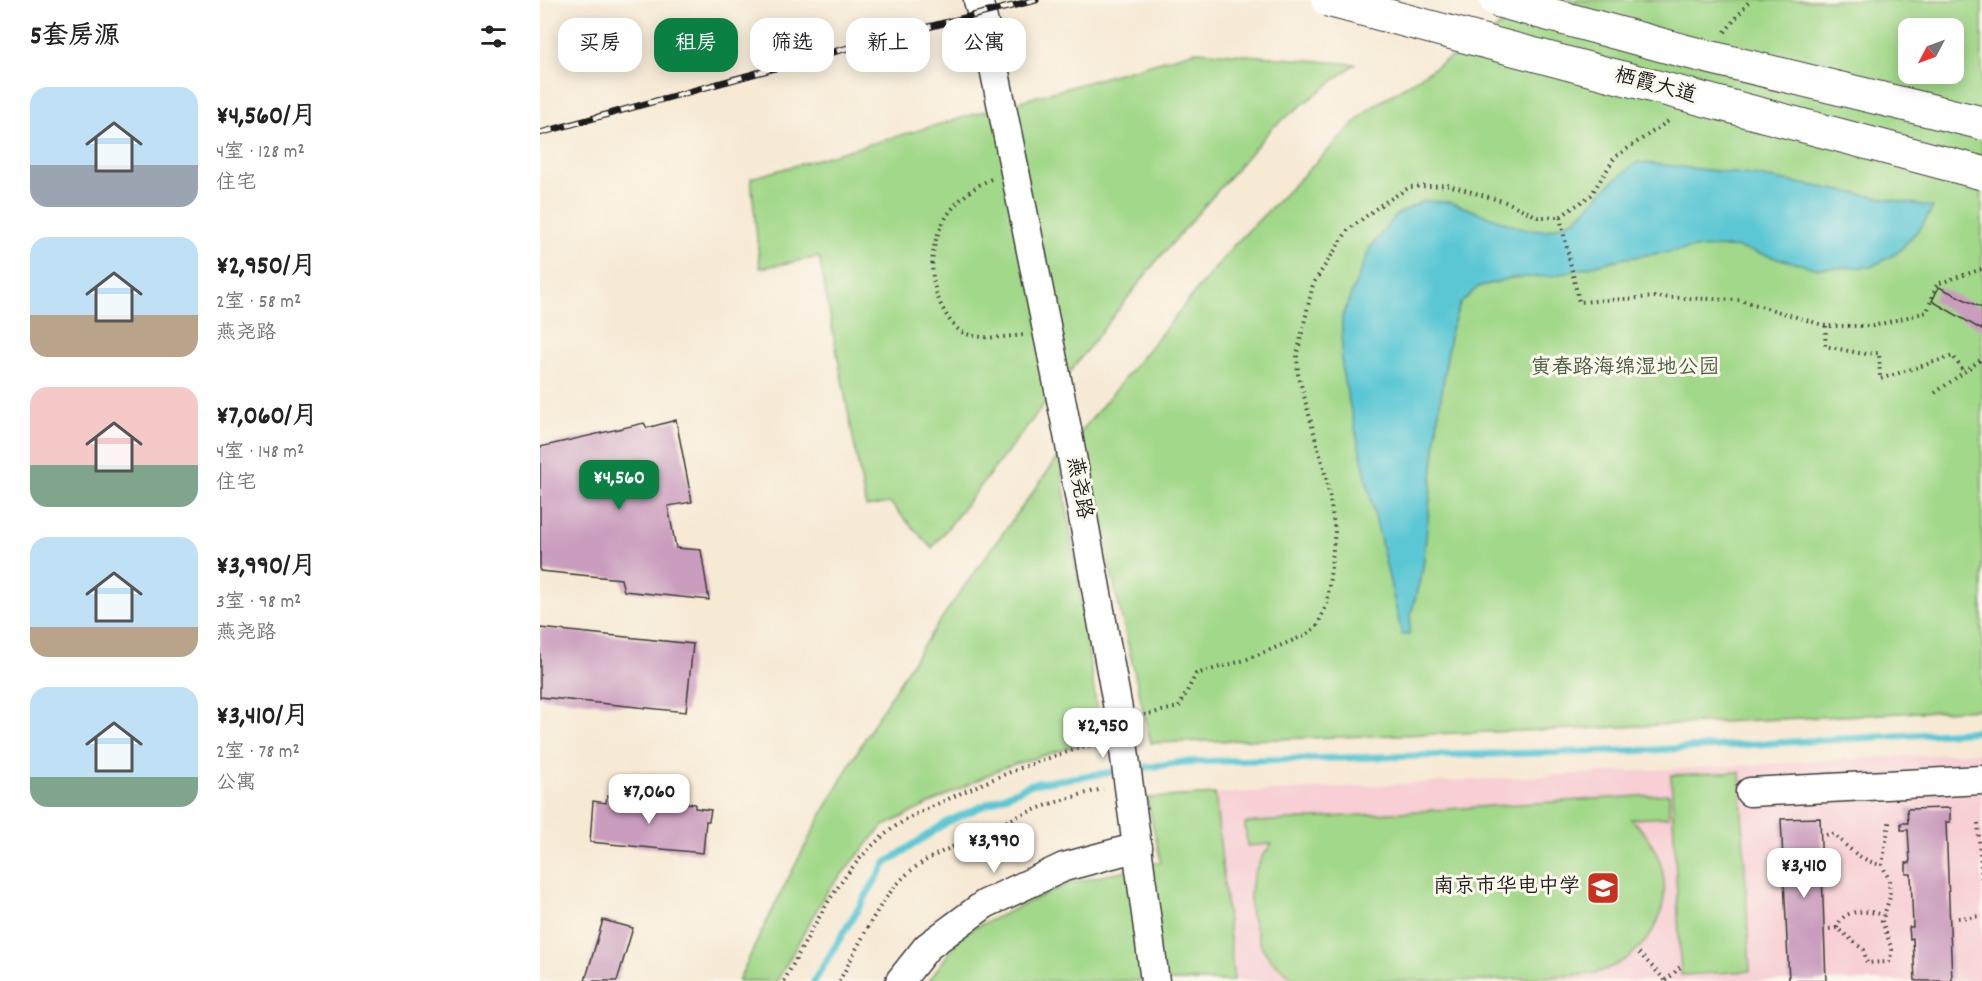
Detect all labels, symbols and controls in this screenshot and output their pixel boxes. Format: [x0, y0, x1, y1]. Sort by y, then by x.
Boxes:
chip: 买房 [558, 18, 642, 72]
chip: 租房 [654, 18, 738, 72]
chip: 筛选 [750, 18, 834, 72]
chip: 新上 [846, 18, 930, 72]
chip: 公寓 [942, 18, 1026, 72]
north arrow [1898, 18, 1964, 84]
map controls [1898, 18, 1964, 84]
text: 5套房源 [30, 19, 120, 56]
icon: filters [477, 20, 510, 53]
street label: 栖霞大道 [1611, 62, 1699, 112]
text: ¥4,560/月 [216, 99, 317, 136]
icon: home [78, 111, 150, 183]
text: 4室 · 128 m² [216, 139, 305, 167]
text: 住宅 [216, 170, 256, 198]
text: ¥2,950/月 [216, 249, 316, 286]
icon: home [78, 261, 150, 333]
text: 2室 · 58 m² [216, 289, 301, 317]
text: 燕尧路 [216, 320, 276, 348]
park label: 寅春路海绵湿地公园 [1531, 354, 1720, 384]
text: ¥7,060/月 [216, 399, 318, 436]
icon: home [78, 411, 150, 483]
text: 4室 · 148 m² [216, 439, 304, 467]
street label: 燕尧路 [1058, 454, 1098, 522]
pin: ¥4,560 [570, 460, 668, 511]
text: ¥4,560 [593, 465, 645, 493]
text: 住宅 [216, 470, 256, 498]
text: ¥3,990/月 [216, 549, 316, 586]
icon: home [78, 561, 150, 633]
text: 3室 · 98 m² [216, 589, 301, 617]
text: 燕尧路 [216, 620, 276, 648]
text: ¥3,410/月 [216, 699, 309, 736]
pin: ¥2,950 [1054, 708, 1152, 759]
icon: home [78, 711, 150, 783]
text: ¥2,950 [1077, 713, 1129, 741]
text: 2室 · 78 m² [216, 739, 300, 767]
text: 公寓 [216, 770, 256, 798]
pin: ¥7,060 [600, 774, 698, 825]
text: ¥7,060 [623, 779, 675, 807]
pin: ¥3,990 [945, 823, 1043, 874]
text: ¥3,990 [968, 828, 1020, 856]
pin: ¥3,410 [1755, 848, 1853, 899]
text: ¥3,410 [1781, 853, 1827, 881]
school or university icon: 南京市华电中学 [1585, 870, 1621, 906]
place label: 南京市华电中学 [1433, 873, 1580, 903]

